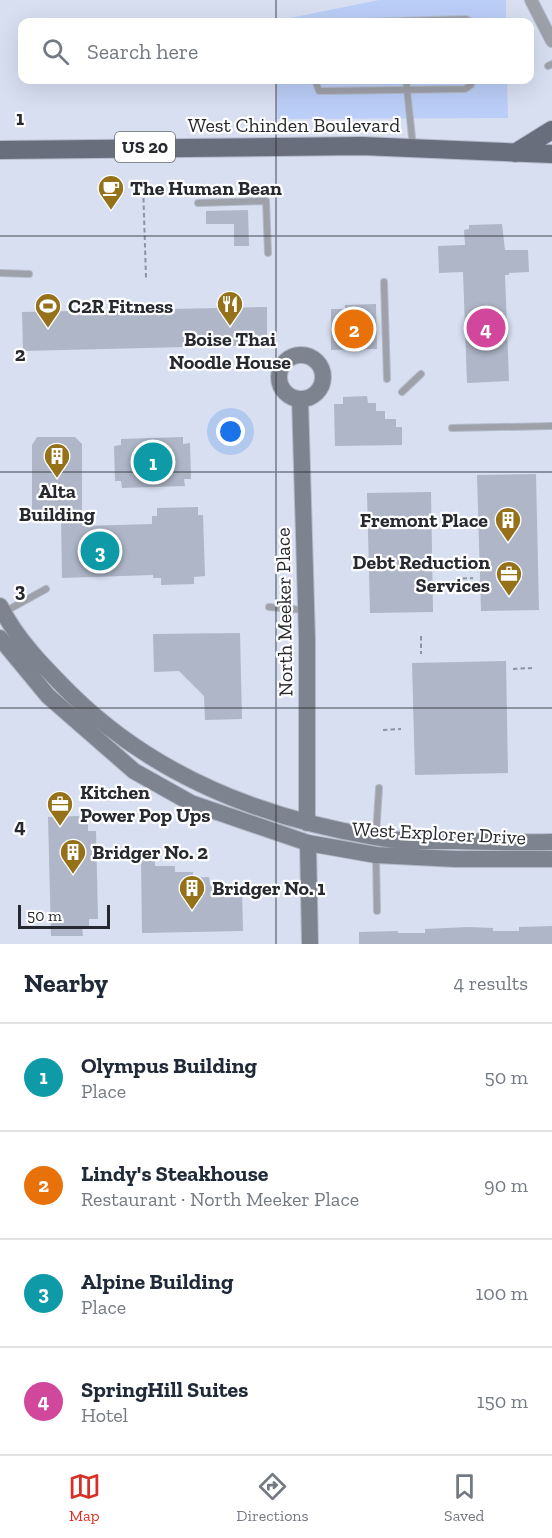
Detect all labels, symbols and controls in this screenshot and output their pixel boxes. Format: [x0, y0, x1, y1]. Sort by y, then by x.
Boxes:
search box [18, 18, 534, 84]
icon: search [39, 35, 72, 68]
text: Search here [87, 38, 198, 65]
text: 1 [16, 106, 24, 130]
street label: West Chinden Boulevard [188, 113, 400, 137]
road number: US 20 [115, 132, 175, 162]
cafe icon: The Human Bean [96, 173, 126, 211]
place label: The Human Bean [130, 176, 282, 200]
restaurant icon: Boise Thai Noodle House [215, 289, 245, 327]
sports icon: C2R Fitness [33, 291, 63, 329]
place label: C2R Fitness [68, 294, 173, 318]
pin: 2 [334, 306, 374, 352]
pin: 4 [466, 306, 506, 350]
place label: Boise Thai Noodle House [169, 327, 291, 374]
text: 2 [15, 342, 26, 366]
your location [216, 417, 245, 446]
pin: 1 [134, 440, 172, 484]
building icon: Alta Building [42, 441, 72, 479]
place label: Alta Building [19, 479, 96, 526]
building icon: Fremont Place [493, 505, 523, 543]
place label: Fremont Place [360, 508, 488, 532]
street label: North Meeker Place [271, 527, 297, 697]
pin: 3 [80, 528, 120, 574]
place label: Debt Reduction Services [353, 550, 490, 597]
office icon: Debt Reduction Services [494, 559, 524, 597]
text: 3 [15, 578, 26, 602]
place label: Kitchen Power Pop Ups [80, 780, 210, 827]
office icon: Kitchen Power Pop Ups [45, 789, 75, 827]
text: 4 [14, 814, 26, 838]
street label: West Explorer Drive [351, 816, 527, 850]
building icon: Bridger No. 2 [58, 837, 88, 875]
place label: Bridger No. 2 [92, 840, 208, 864]
building icon: Bridger No. 1 [177, 873, 207, 911]
place label: Bridger No. 1 [212, 876, 325, 900]
scale bar [18, 902, 110, 929]
text: 50 m [27, 906, 62, 925]
text: Nearby [24, 967, 108, 999]
text: 4 results [453, 971, 528, 995]
text: Olympus Building [81, 1052, 257, 1079]
text: 1 [39, 1065, 48, 1089]
text: 50 m [484, 1065, 528, 1089]
text: Place [81, 1079, 126, 1103]
text: Lindy's Steakhouse [81, 1160, 268, 1187]
text: 2 [38, 1173, 49, 1197]
text: 90 m [484, 1173, 528, 1197]
text: Restaurant · North Meeker Place [81, 1187, 359, 1211]
text: Alpine Building [81, 1268, 233, 1295]
text: 3 [38, 1281, 49, 1305]
text: 100 m [475, 1281, 528, 1305]
text: Place [81, 1295, 126, 1319]
text: SpringHill Suites [81, 1376, 248, 1403]
text: 4 [38, 1389, 49, 1413]
text: 150 m [477, 1389, 528, 1413]
text: Hotel [81, 1403, 128, 1427]
tab: Map [68, 1470, 101, 1525]
tab: Directions [236, 1470, 309, 1525]
tab: Saved [444, 1470, 484, 1525]

